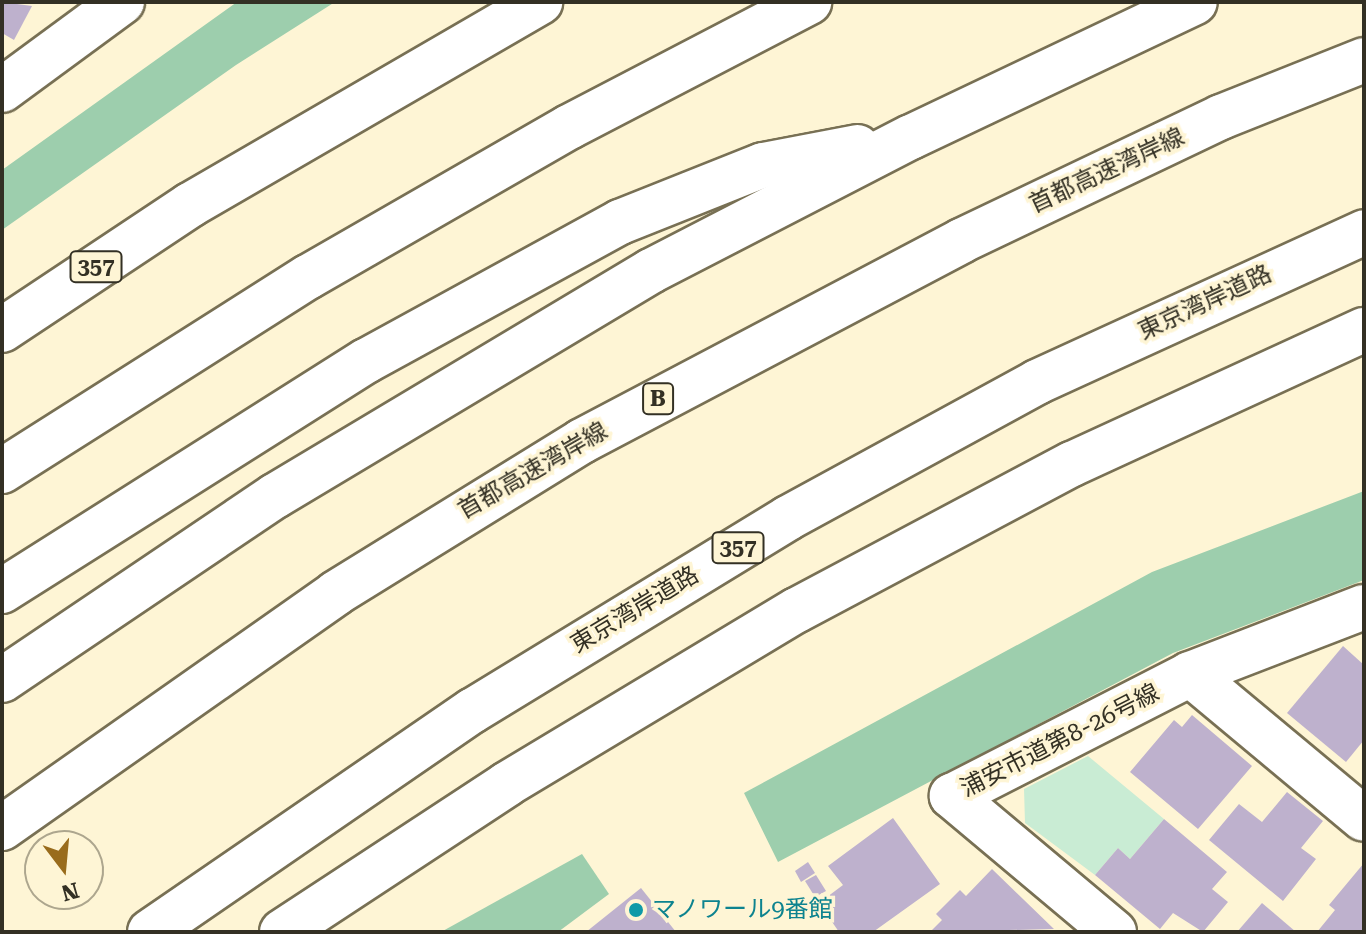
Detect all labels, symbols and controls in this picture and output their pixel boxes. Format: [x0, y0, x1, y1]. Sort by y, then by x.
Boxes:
street label: 首都高速湾岸線 [1025, 122, 1189, 220]
road number: 357 [68, 249, 124, 285]
street label: 東京湾岸道路 [1134, 260, 1276, 346]
road number: B [642, 381, 674, 417]
street label: 首都高速湾岸線 [453, 417, 613, 525]
road number: 357 [710, 530, 766, 566]
street label: 東京湾岸道路 [566, 561, 704, 659]
street label: 浦安市道第8-26号線 [956, 678, 1164, 804]
north arrow [24, 830, 104, 910]
text: N [59, 877, 82, 906]
place label: マノワール9番館 [652, 896, 833, 924]
marker: マノワール9番館 [627, 901, 645, 919]

